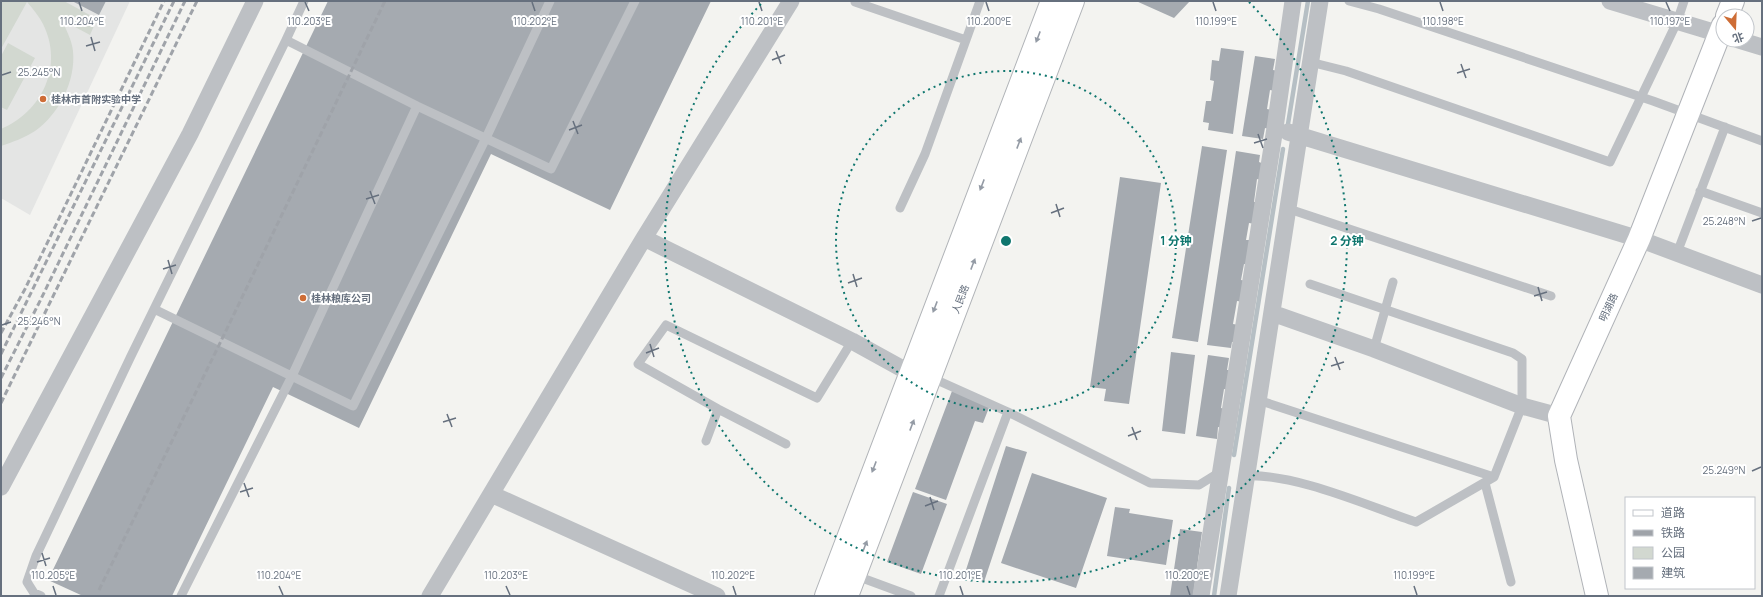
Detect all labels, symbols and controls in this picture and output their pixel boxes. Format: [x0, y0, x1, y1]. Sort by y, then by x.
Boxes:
north arrow [1715, 8, 1755, 48]
text: 110.204°E [60, 14, 104, 28]
text: 110.203°E [287, 14, 331, 28]
text: 110.202°E [513, 14, 557, 28]
text: 110.201°E [741, 14, 783, 28]
text: 110.200°E [967, 14, 1012, 28]
text: 110.199°E [1195, 14, 1237, 28]
text: 110.198°E [1422, 14, 1464, 28]
text: 110.197°E [1650, 14, 1691, 28]
text: 北 [1731, 29, 1746, 47]
one-way arrow [1034, 32, 1040, 44]
text: 25.245°N [18, 65, 60, 79]
place label: 桂林市首附实验中学 [51, 92, 141, 106]
marker: 桂林市首附实验中学 [38, 94, 48, 104]
one-way arrow [1017, 136, 1023, 148]
one-way arrow [978, 180, 984, 192]
text: 25.248°N [1703, 214, 1745, 228]
text: 1 分钟 [1160, 232, 1192, 249]
text: 2 分钟 [1330, 232, 1364, 249]
centre of rings [999, 234, 1013, 248]
one-way arrow [970, 258, 976, 270]
street label: 人民路 [948, 282, 972, 316]
street label: 明湖路 [1595, 290, 1621, 324]
place label: 桂林粮库公司 [311, 291, 371, 305]
marker: 桂林粮库公司 [298, 293, 308, 303]
one-way arrow [932, 301, 938, 313]
text: 25.246°N [18, 314, 61, 328]
one-way arrow [909, 418, 915, 430]
one-way arrow [871, 462, 877, 474]
text: 25.249°N [1703, 463, 1746, 477]
legend [1625, 497, 1755, 589]
text: 道路 [1661, 504, 1685, 521]
text: 铁路 [1661, 524, 1685, 541]
one-way arrow [863, 540, 869, 552]
text: 公园 [1661, 544, 1685, 561]
text: 建筑 [1661, 564, 1685, 581]
text: 110.205°E [31, 568, 75, 582]
text: 110.204°E [257, 568, 301, 582]
text: 110.203°E [484, 568, 528, 582]
text: 110.202°E [711, 568, 755, 582]
text: 110.201°E [939, 568, 981, 582]
text: 110.200°E [1165, 568, 1210, 582]
text: 110.199°E [1393, 568, 1435, 582]

